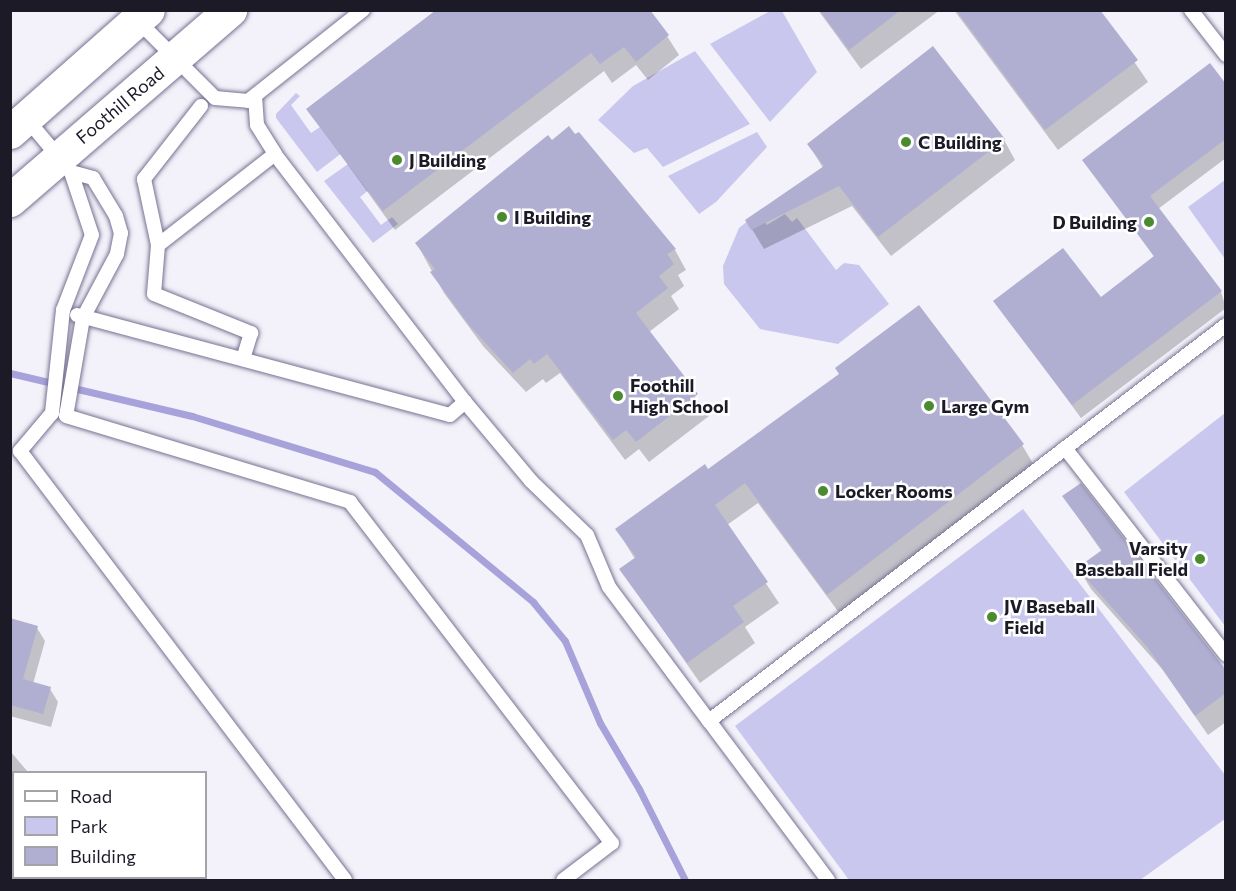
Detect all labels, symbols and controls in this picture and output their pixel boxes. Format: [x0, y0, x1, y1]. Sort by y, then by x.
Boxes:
street label: Foothill Road [72, 62, 168, 148]
place label: C Building [918, 131, 1002, 153]
marker: C Building [899, 135, 913, 149]
place label: J Building [409, 149, 486, 171]
marker: J Building [390, 153, 404, 167]
place label: I Building [514, 206, 591, 228]
marker: I Building [495, 210, 509, 224]
place label: D Building [1052, 211, 1137, 233]
marker: D Building [1142, 215, 1156, 229]
place label: Foothill High School [630, 375, 729, 418]
marker: Foothill High School [611, 389, 625, 403]
place label: Large Gym [941, 395, 1029, 417]
marker: Large Gym [922, 399, 936, 413]
place label: Locker Rooms [835, 480, 953, 502]
marker: Locker Rooms [816, 484, 830, 498]
place label: Varsity Baseball Field [1075, 538, 1188, 580]
marker: Varsity Baseball Field [1193, 552, 1207, 566]
place label: JV Baseball Field [1004, 596, 1095, 638]
marker: JV Baseball Field [985, 610, 999, 624]
legend [12, 771, 207, 879]
text: Road [70, 785, 112, 807]
text: Park [70, 815, 108, 837]
text: Building [70, 845, 136, 867]

